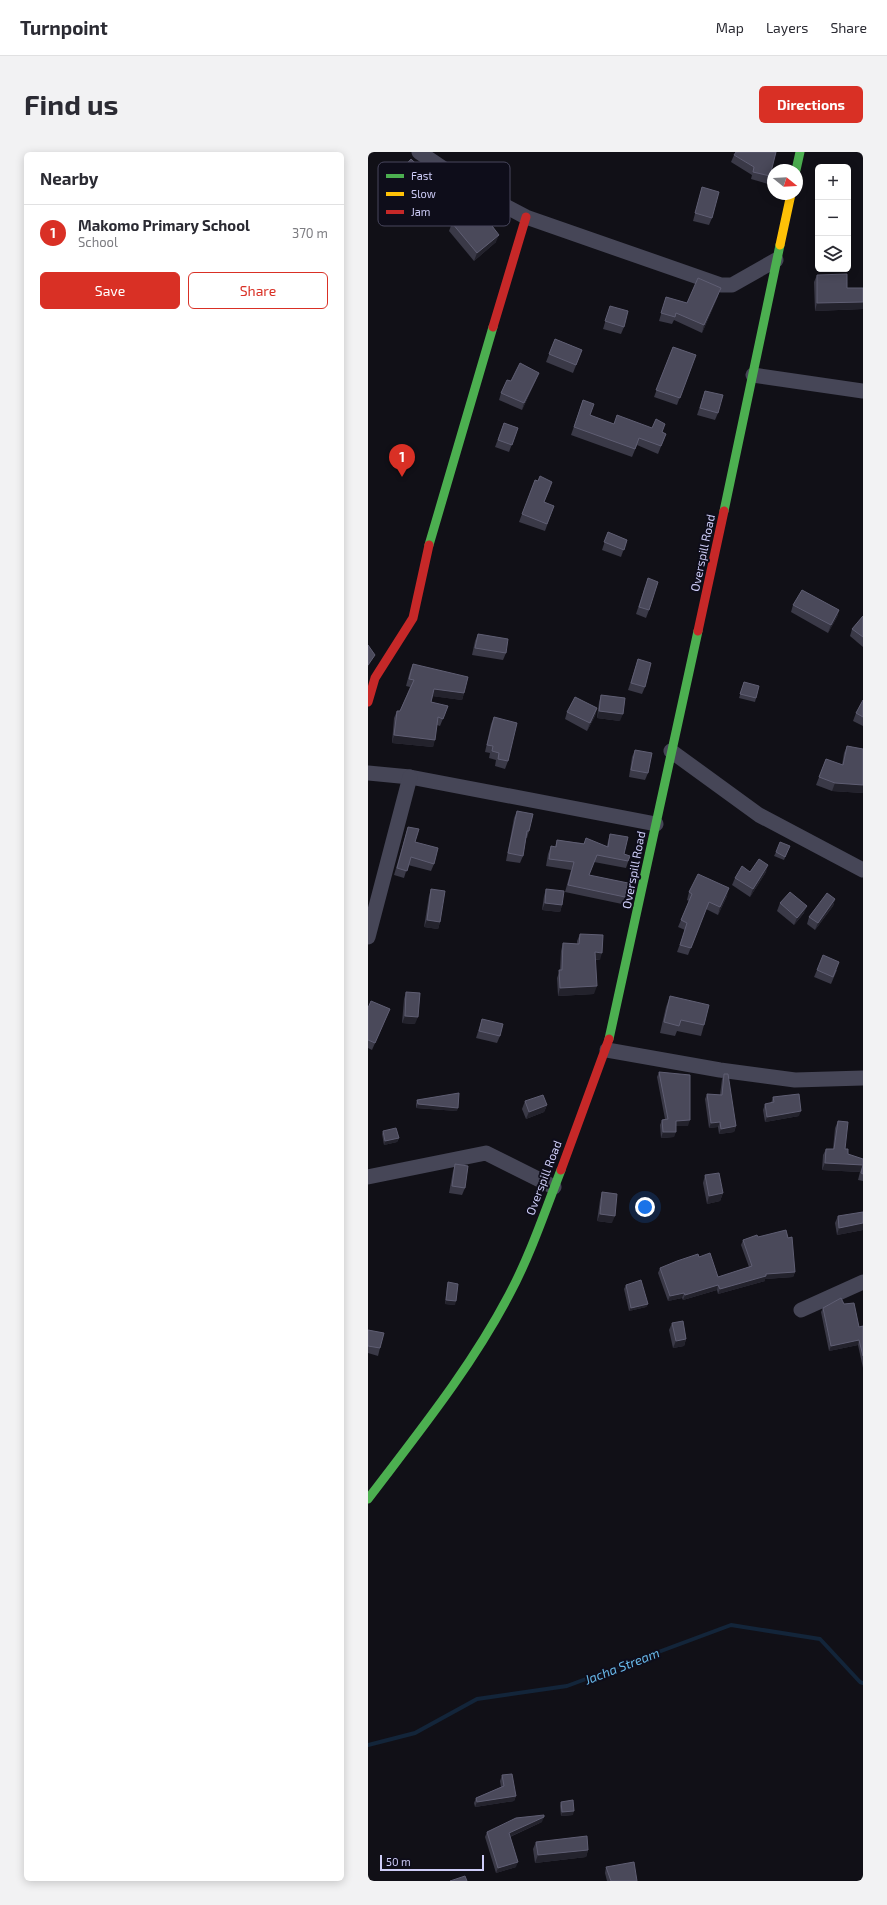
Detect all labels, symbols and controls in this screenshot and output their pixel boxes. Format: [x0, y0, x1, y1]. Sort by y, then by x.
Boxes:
text: Turnpoint [20, 16, 108, 39]
text: Map [716, 19, 744, 36]
text: Layers [766, 19, 808, 36]
text: Share [830, 19, 867, 36]
button: Directions [759, 86, 863, 123]
text: Find us [24, 87, 118, 121]
legend [378, 162, 510, 226]
north arrow [767, 164, 803, 200]
map controls [815, 164, 851, 272]
button: + [815, 164, 851, 200]
text: Nearby [40, 168, 98, 188]
text: Fast [411, 169, 433, 182]
text: Slow [411, 187, 436, 200]
button: − [815, 200, 851, 236]
text: Jam [411, 205, 430, 218]
text: Makomo Primary School [78, 216, 250, 234]
text: 1 [50, 225, 56, 241]
text: 370 m [292, 225, 328, 241]
text: School [78, 234, 118, 250]
button: layers [815, 236, 851, 272]
button: Save [40, 272, 180, 309]
button: Share [188, 272, 328, 309]
pin: 1 [389, 444, 415, 477]
street label: Overspill Road [687, 513, 717, 593]
street label: Overspill Road [619, 830, 647, 910]
street label: Overspill Road [522, 1138, 564, 1217]
your location [635, 1197, 655, 1217]
water label: Jacha Stream [581, 1644, 662, 1688]
scale bar [380, 1853, 484, 1872]
text: 50 m [386, 1855, 411, 1868]

